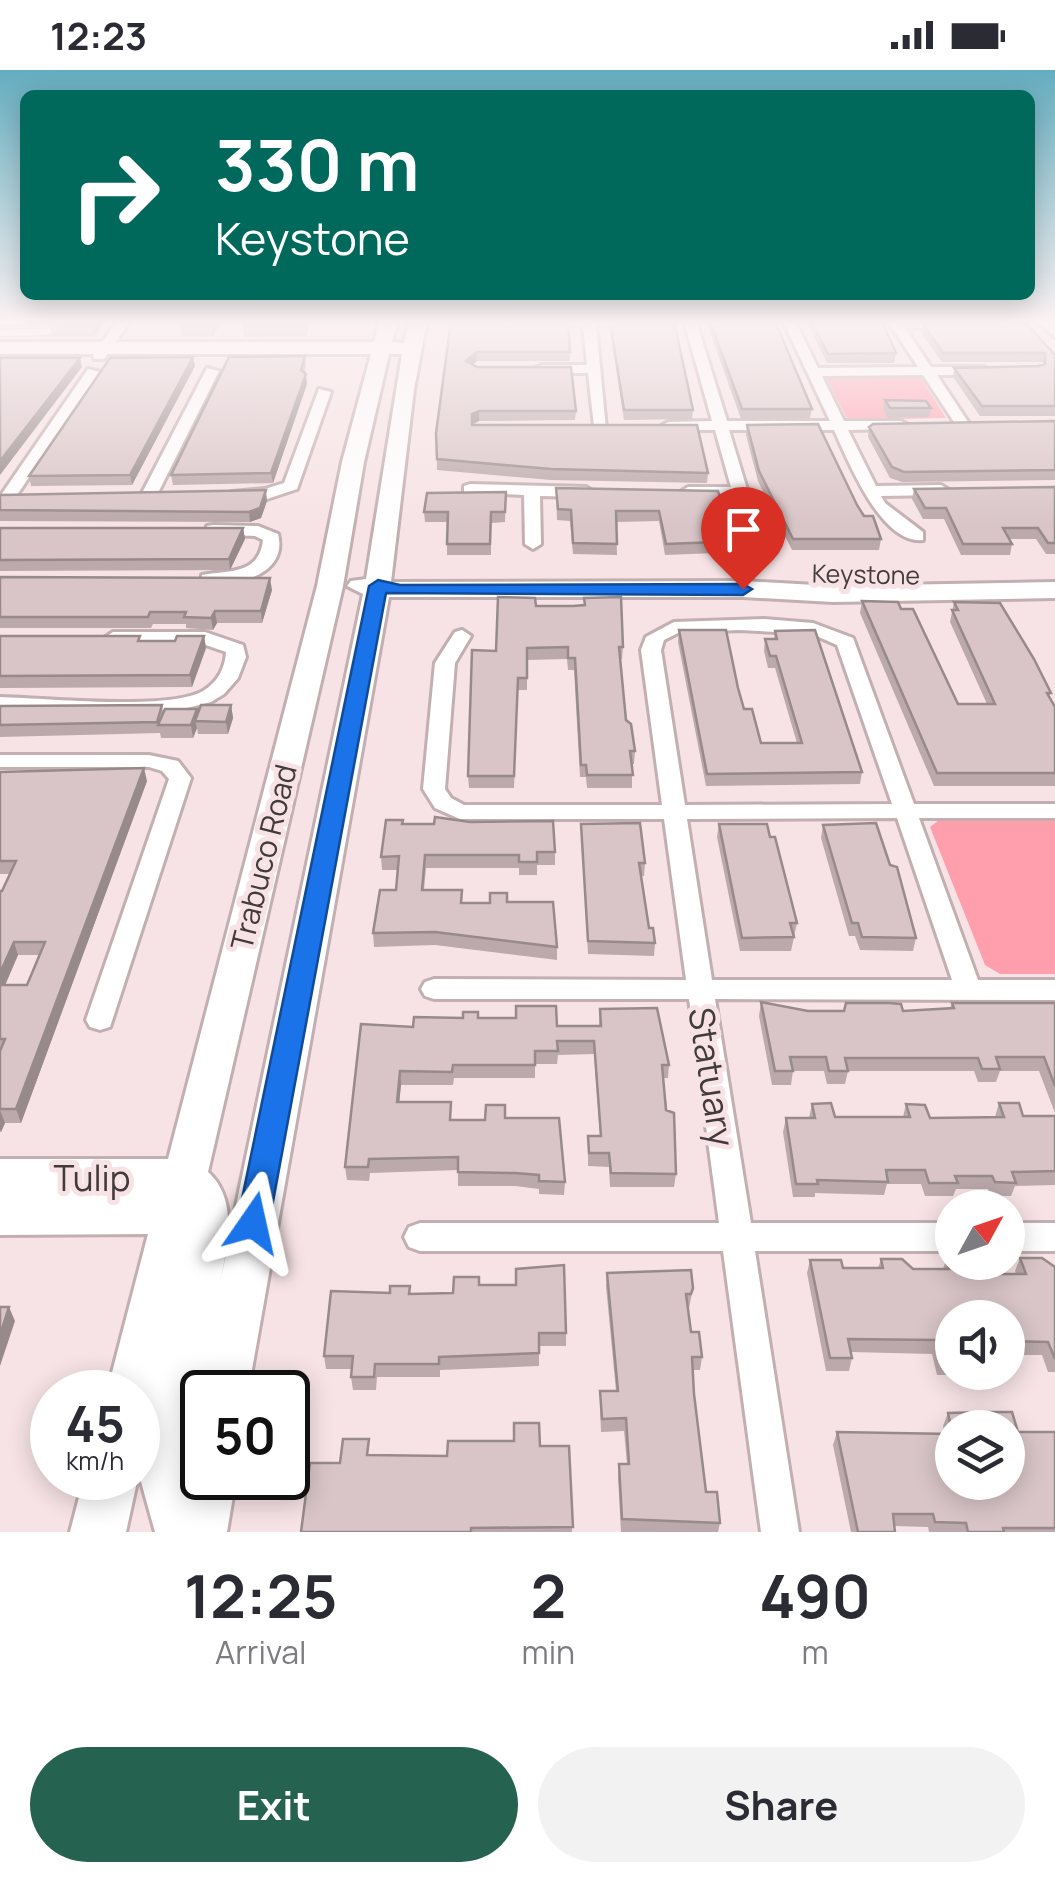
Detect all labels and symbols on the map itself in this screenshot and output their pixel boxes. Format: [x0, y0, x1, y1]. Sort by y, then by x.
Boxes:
pin [701, 487, 786, 590]
street label: Keystone [812, 556, 920, 592]
street label: Trabuco Road [220, 760, 306, 954]
street label: Statuary [677, 1004, 747, 1150]
street label: Tulip [54, 1154, 130, 1202]
position arrow [201, 1171, 305, 1275]
north arrow [935, 1190, 1025, 1280]
speed limit sign: 50 [180, 1370, 310, 1500]

